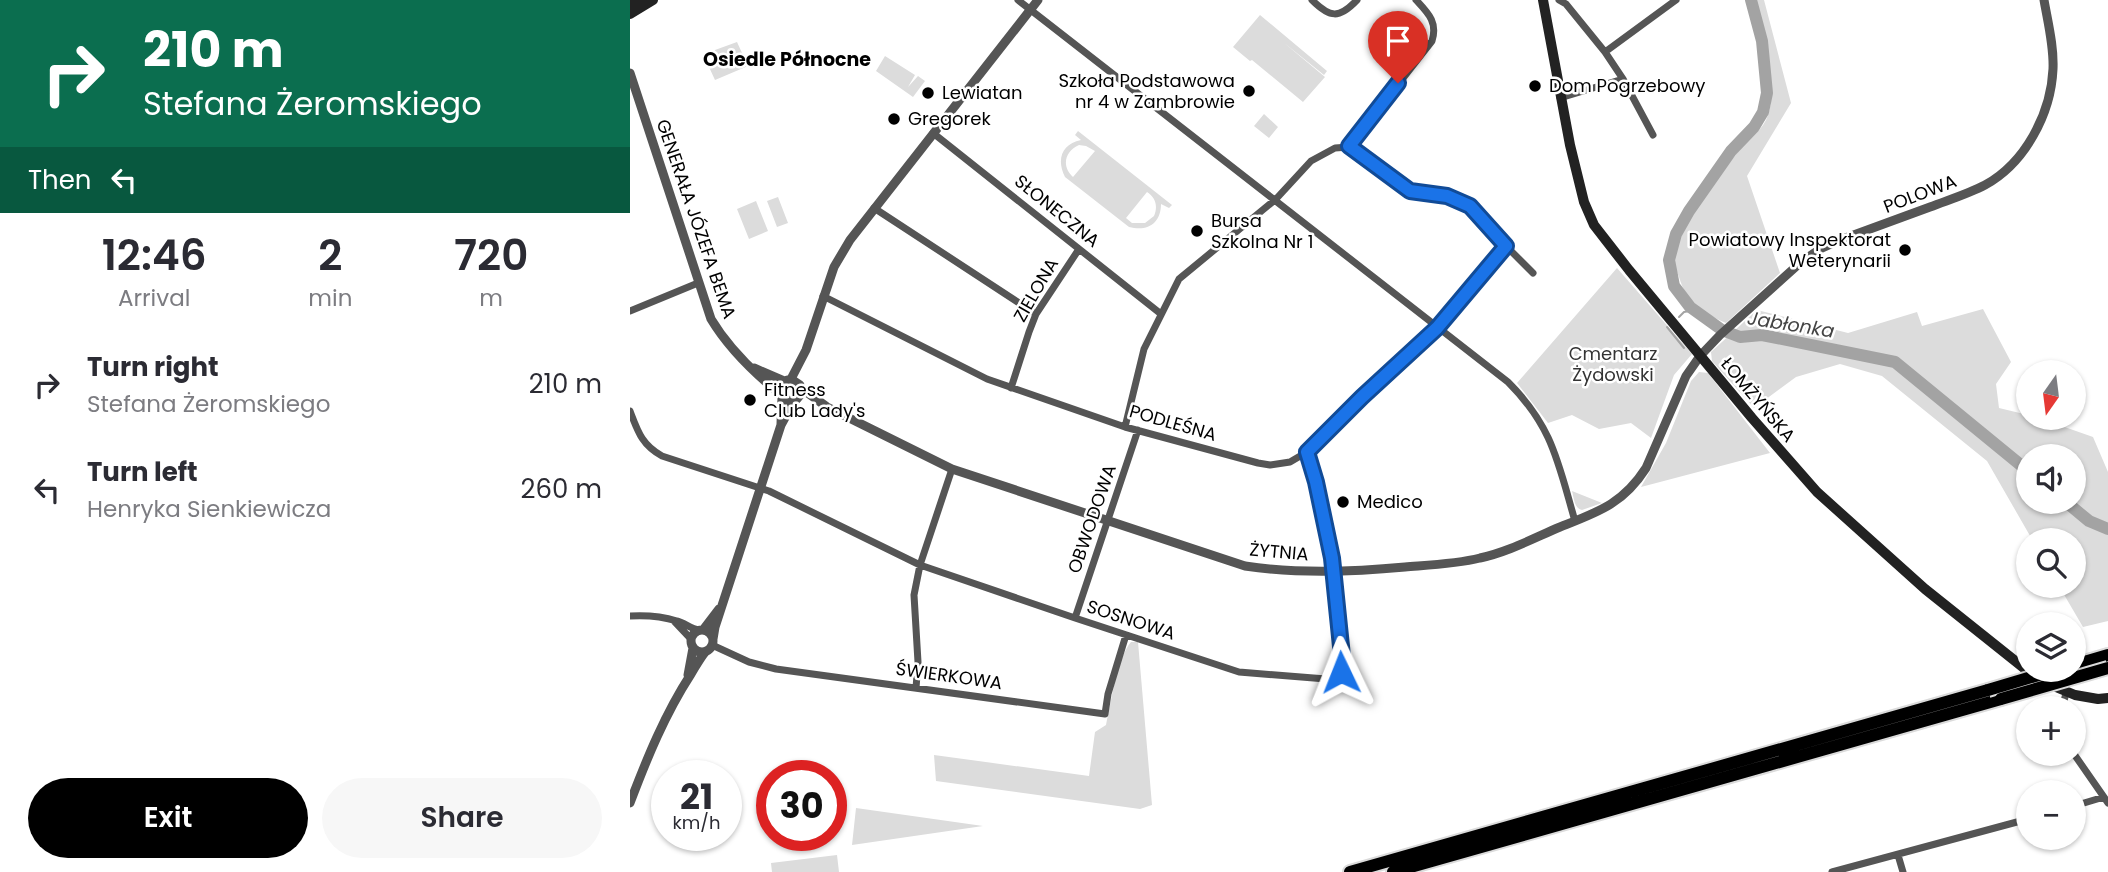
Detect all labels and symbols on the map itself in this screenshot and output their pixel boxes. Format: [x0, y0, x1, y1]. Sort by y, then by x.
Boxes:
pin [1368, 11, 1428, 83]
district label: Osiedle Północne [703, 46, 871, 73]
place label: Szkoła Podstawowa nr 4 w Zambrowie [1059, 68, 1235, 114]
place label: Dom Pogrzebowy [1549, 73, 1705, 98]
marker: Dom Pogrzebowy [1527, 78, 1543, 94]
place label: Lewiatan [942, 80, 1023, 105]
marker: Szkoła Podstawowa nr 4 w Zambrowie [1241, 83, 1257, 99]
marker: Lewiatan [920, 85, 936, 101]
place label: Gregorek [908, 106, 991, 131]
marker: Gregorek [886, 111, 902, 127]
street label: GENERAŁA JÓZEFA BEMA [651, 116, 742, 322]
street label: POLOWA [1880, 168, 1960, 219]
street label: SŁONECZNA [1009, 169, 1105, 253]
place label: Bursa Szkolna Nr 1 [1211, 208, 1313, 254]
marker: Bursa Szkolna Nr 1 [1189, 223, 1205, 239]
place label: Powiatowy Inspektorat Weterynarii [1688, 227, 1891, 273]
marker: Powiatowy Inspektorat Weterynarii [1897, 242, 1913, 258]
street label: ZIELONA [1007, 253, 1064, 326]
water label: Jabłonka [1746, 304, 1836, 345]
park label: Cmentarz Żydowski [1569, 341, 1657, 387]
street label: ŁOMŻYŃSKA [1715, 352, 1801, 448]
north arrow [2016, 360, 2086, 430]
place label: Fitness Club Lady's [764, 377, 865, 423]
marker: Fitness Club Lady's [742, 392, 758, 408]
street label: PODLEŚNA [1127, 398, 1220, 447]
street label: OBWODOWA [1061, 461, 1122, 577]
place label: Medico [1357, 489, 1423, 514]
marker: Medico [1335, 494, 1351, 510]
street label: ŻYTNIA [1248, 536, 1310, 567]
street label: SOSNOWA [1084, 593, 1179, 646]
position arrow [1304, 635, 1378, 709]
street label: ŚWIERKOWA [894, 656, 1004, 695]
speed limit sign: 30 [756, 760, 847, 851]

